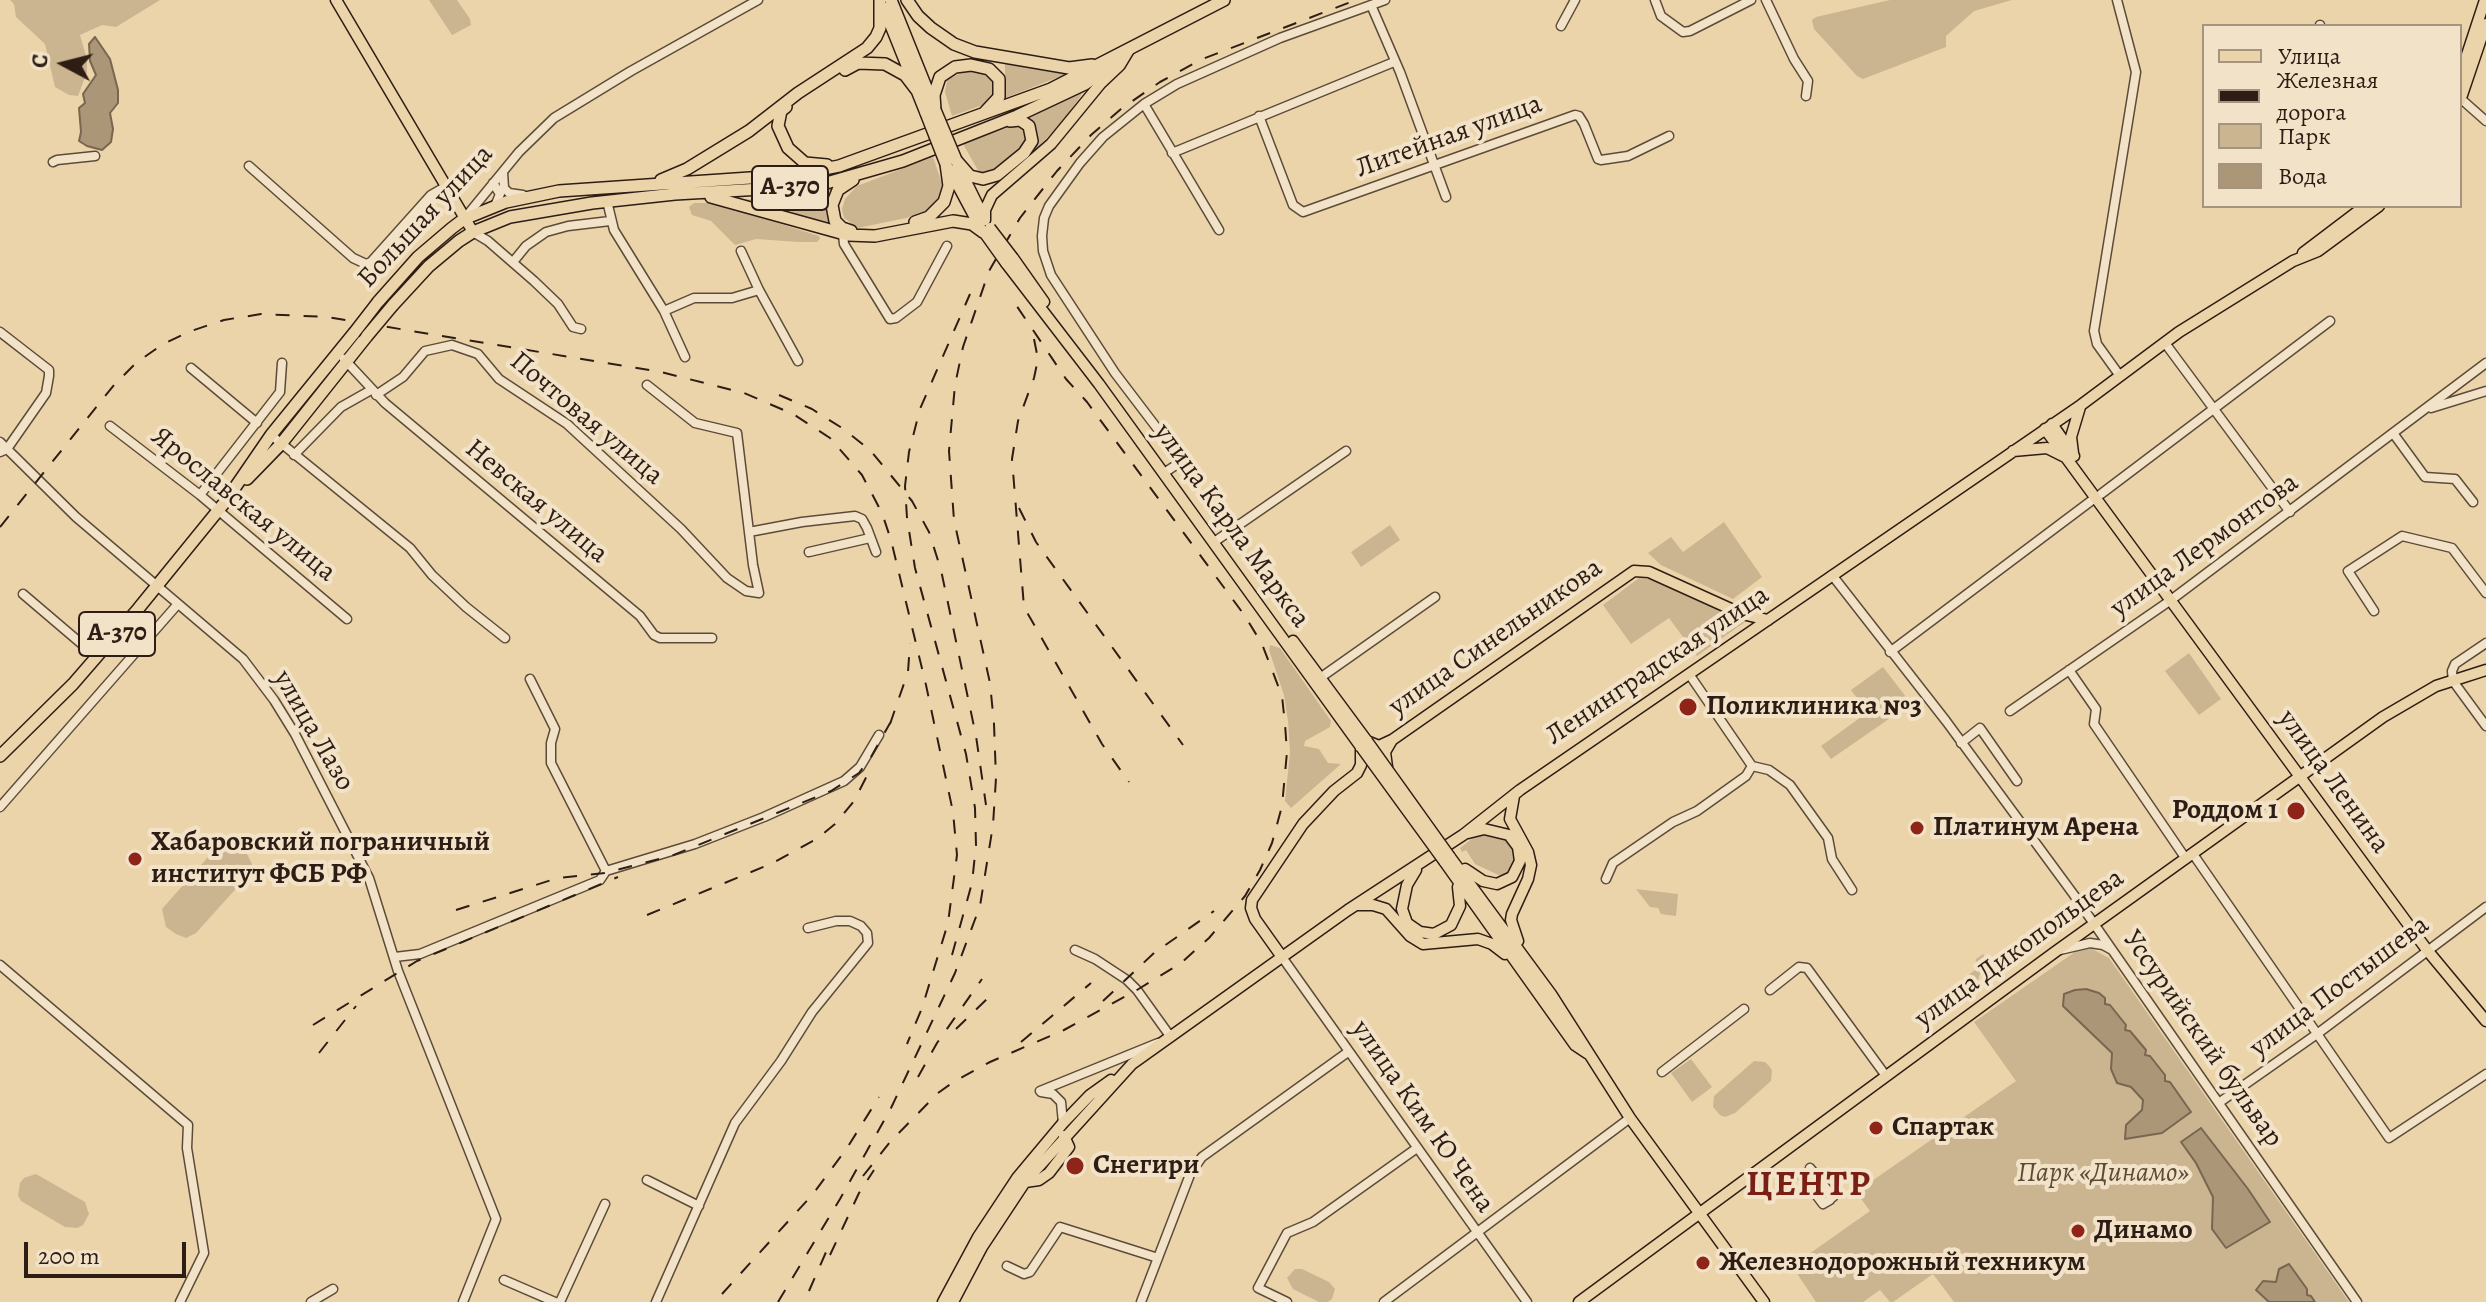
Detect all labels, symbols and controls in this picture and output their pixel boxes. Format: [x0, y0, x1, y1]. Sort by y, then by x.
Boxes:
north arrow [24, 24, 104, 104]
legend [2202, 24, 2462, 208]
text: Улица [2278, 40, 2341, 72]
text: С [24, 53, 56, 70]
text: Железная дорога [2276, 64, 2378, 128]
street label: Литейная улица [1351, 88, 1547, 186]
text: Парк [2278, 120, 2331, 152]
street label: Большая улица [351, 138, 501, 296]
text: Вода [2278, 160, 2327, 192]
road number: А-370 [752, 166, 828, 210]
street label: Почтовая улица [502, 345, 670, 493]
street label: улица Карла Маркса [1146, 417, 1316, 635]
street label: Ярославская улица [144, 420, 342, 590]
street label: Невская улица [458, 433, 614, 571]
street label: улица Лермонтова [2104, 467, 2306, 625]
street label: улица Синельникова [1383, 552, 1609, 724]
street label: Ленинградская улица [1540, 579, 1776, 753]
road number: А-370 [79, 612, 155, 656]
street label: улица Лазо [265, 665, 361, 797]
place label: Поликлиника №3 [1706, 690, 1922, 724]
marker: Поликлиника №3 [1677, 696, 1699, 718]
street label: улица Ленина [2270, 704, 2396, 860]
place label: Роддом 1 [2172, 794, 2278, 828]
marker: Роддом 1 [2285, 800, 2307, 822]
place label: Платинум Арена [1933, 811, 2139, 845]
marker: Платинум Арена [1908, 819, 1926, 837]
place label: Хабаровский пограничный институт ФСБ РФ [151, 826, 490, 892]
marker: Хабаровский пограничный институт ФСБ РФ [126, 850, 144, 868]
street label: улица Дикопольцева [1909, 862, 2131, 1036]
street label: улица Постышева [2244, 909, 2436, 1065]
street label: Уссурийский бульвар [2114, 924, 2290, 1154]
street label: улица Ким Ю Чена [1343, 1014, 1501, 1220]
place label: Спартак [1892, 1111, 1994, 1145]
marker: Спартак [1867, 1119, 1885, 1137]
place label: Снегири [1093, 1149, 1200, 1183]
marker: Снегири [1064, 1155, 1086, 1177]
park label: Парк «Динамо» [2017, 1157, 2189, 1191]
district label: ЦЕНТР [1746, 1164, 1872, 1208]
place label: Динамо [2094, 1214, 2193, 1248]
marker: Динамо [2069, 1222, 2087, 1240]
scale bar [28, 1226, 190, 1276]
text: 200 m [38, 1240, 100, 1272]
place label: Железнодорожный техникум [1719, 1246, 2086, 1280]
marker: Железнодорожный техникум [1694, 1254, 1712, 1272]

